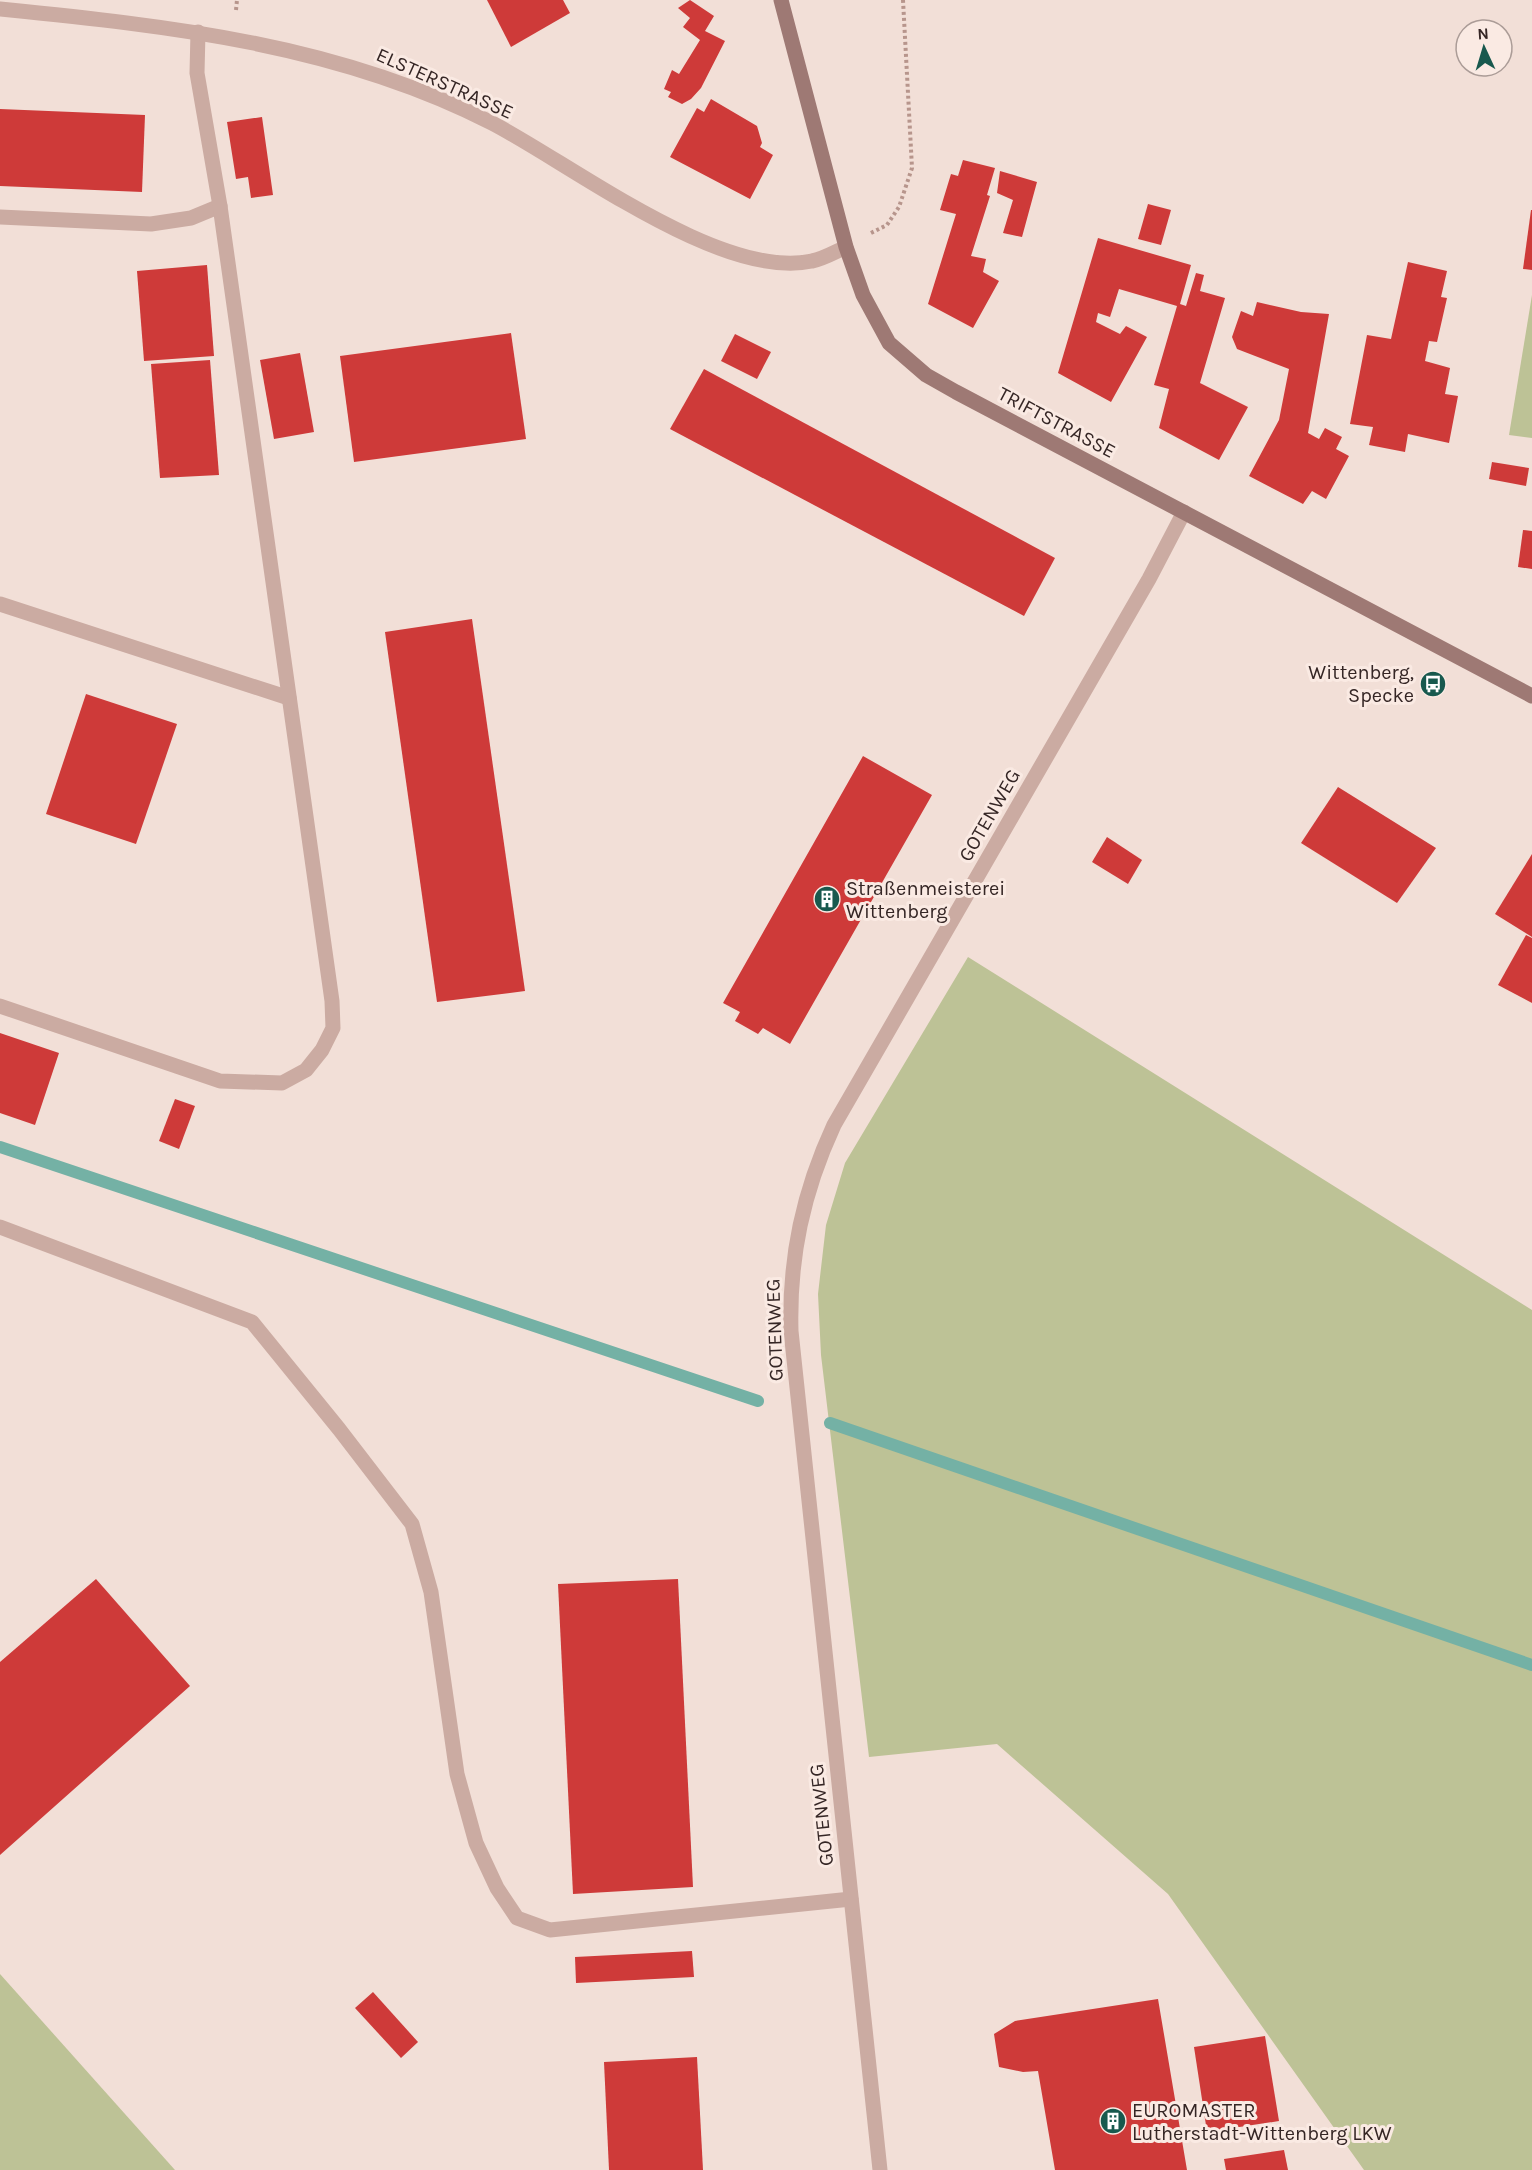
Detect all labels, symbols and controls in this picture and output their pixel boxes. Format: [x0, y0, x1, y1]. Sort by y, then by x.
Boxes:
north arrow [1454, 18, 1514, 78]
text: N [1477, 24, 1489, 43]
street label: ELSTERSTRASSE [373, 43, 517, 124]
street label: TRIFTSTRASSE [994, 382, 1119, 463]
place label: Wittenberg, Specke [1308, 661, 1414, 707]
bus stop icon: Wittenberg, Specke [1418, 669, 1448, 699]
street label: GOTENWEG [954, 765, 1025, 865]
place label: Straßenmeisterei Wittenberg [846, 877, 1005, 923]
building icon: Straßenmeisterei Wittenberg [812, 884, 842, 914]
street label: GOTENWEG [761, 1278, 788, 1382]
street label: GOTENWEG [805, 1763, 838, 1867]
place label: EUROMASTER Lutherstadt-Wittenberg LKW [1132, 2099, 1392, 2145]
building icon: EUROMASTER Lutherstadt-Wittenberg LKW [1098, 2106, 1128, 2136]

